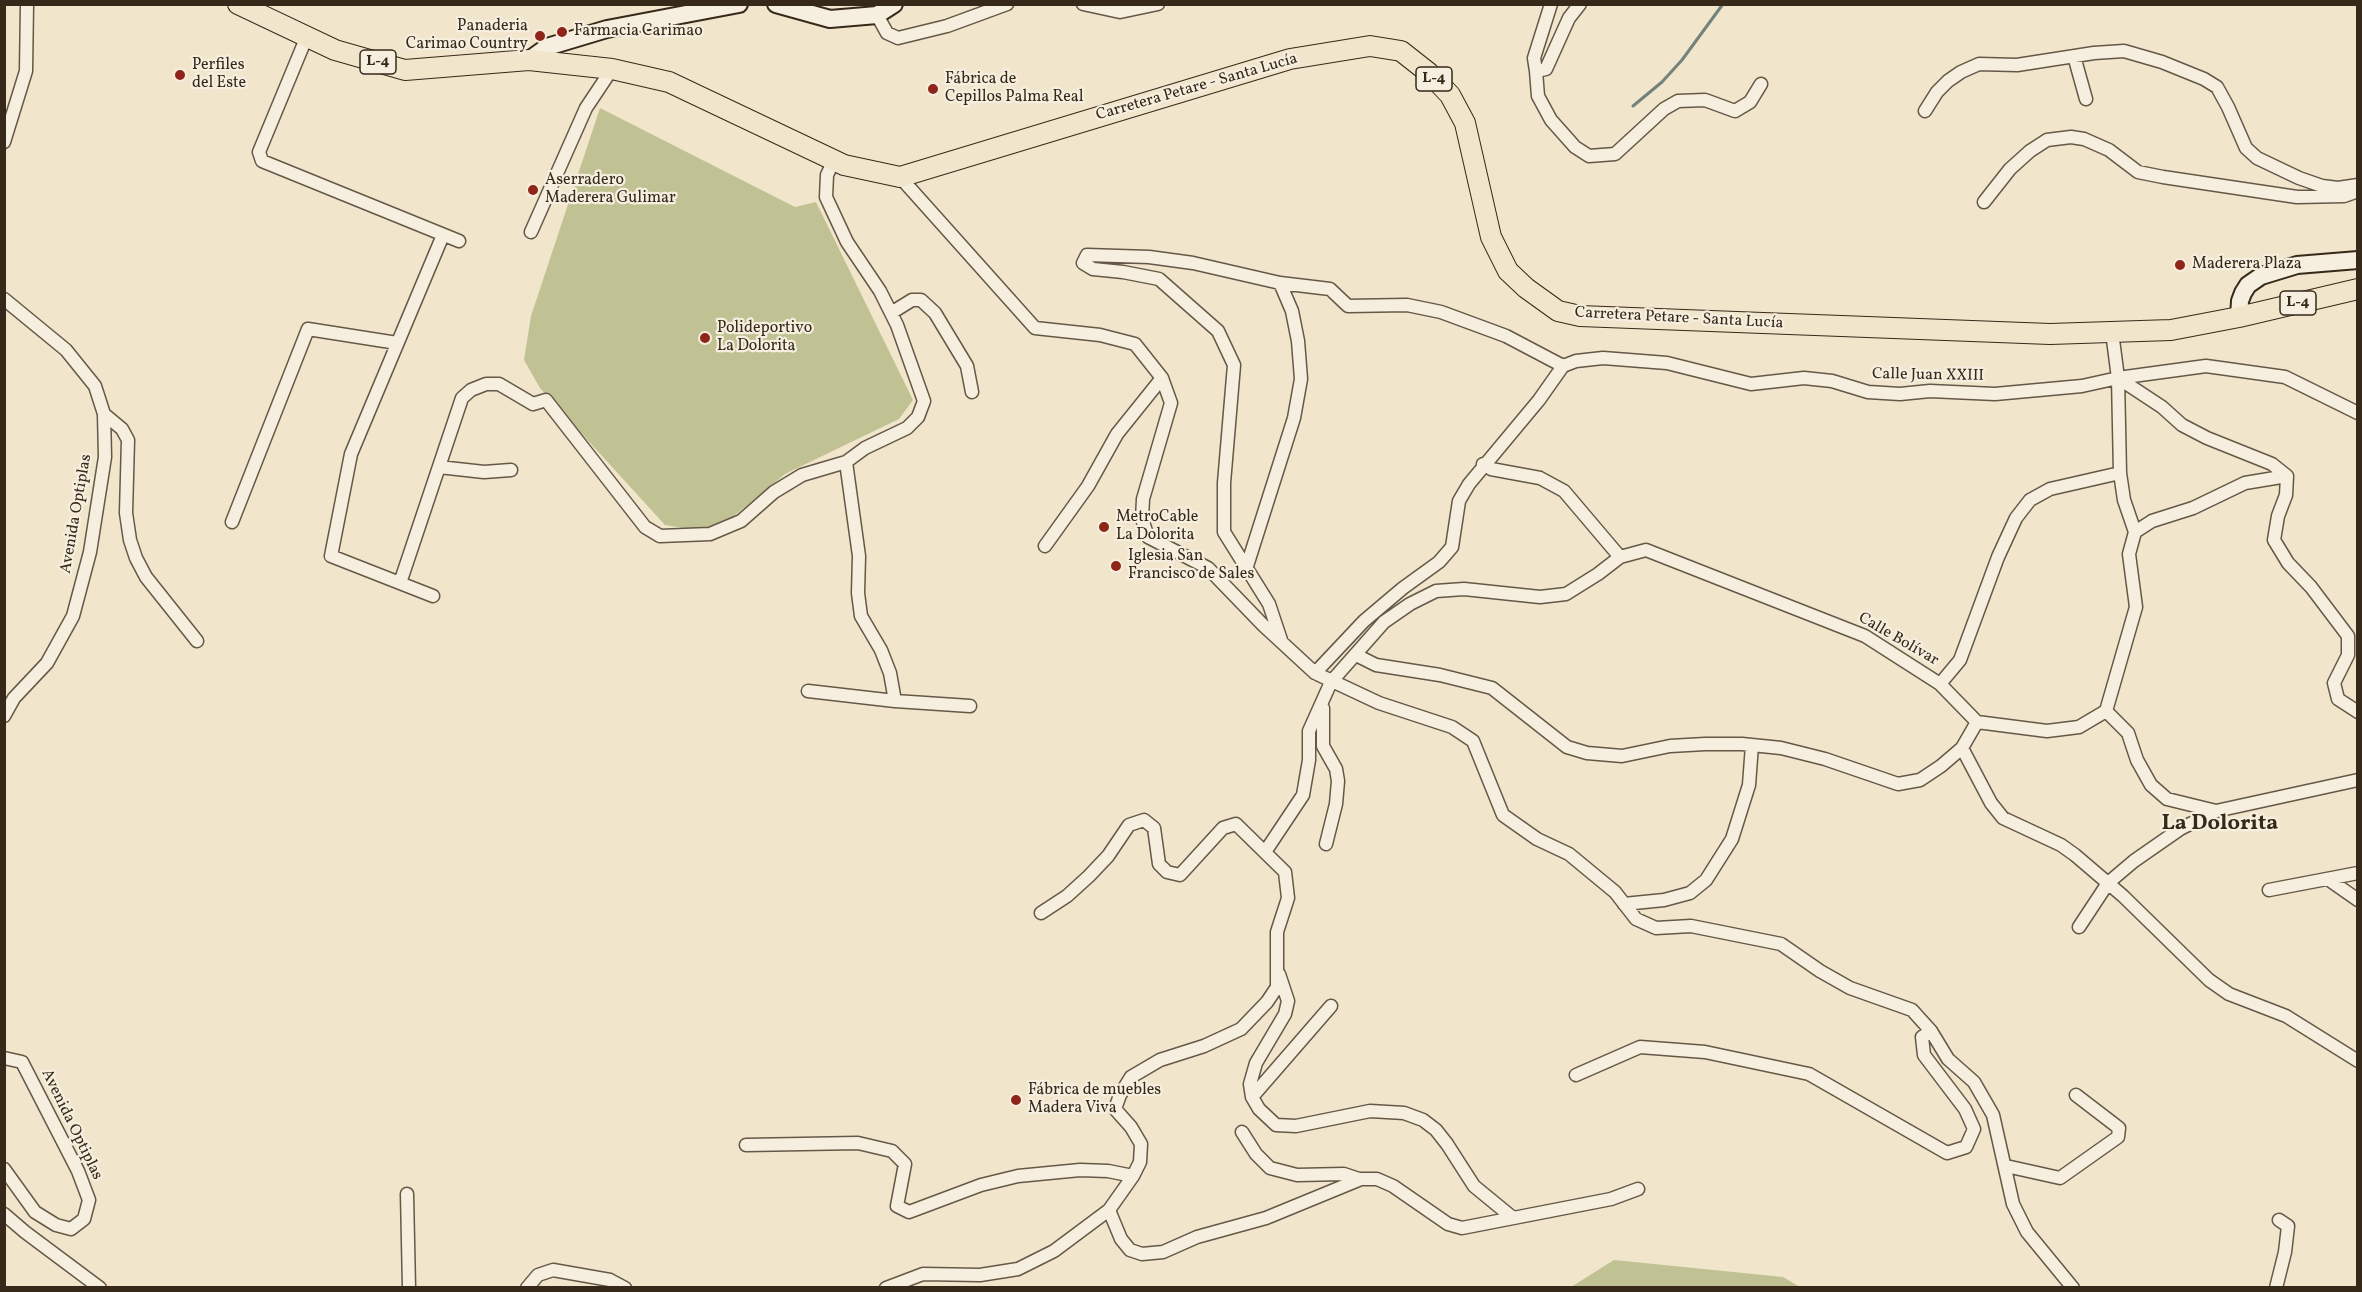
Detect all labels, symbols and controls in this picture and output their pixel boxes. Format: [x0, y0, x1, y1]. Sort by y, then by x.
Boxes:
place label: Panaderia Carimao Country [406, 17, 528, 55]
place label: Farmacia Carimao [574, 22, 703, 42]
marker: Farmacia Carimao [555, 25, 569, 39]
marker: Panaderia Carimao Country [533, 29, 547, 43]
road number: L-4 [360, 50, 396, 74]
street label: Carretera Petare - Santa Lucía [1094, 50, 1300, 126]
place label: Perfiles del Este [192, 56, 246, 94]
road number: L-4 [1416, 67, 1452, 91]
marker: Perfiles del Este [173, 68, 187, 82]
place label: Fábrica de Cepillos Palma Real [945, 70, 1083, 108]
marker: Fábrica de Cepillos Palma Real [926, 82, 940, 96]
place label: Aserradero Maderera Gulimar [545, 171, 676, 209]
marker: Aserradero Maderera Gulimar [526, 183, 540, 197]
place label: Maderera Plaza [2192, 255, 2302, 275]
marker: Maderera Plaza [2173, 258, 2187, 272]
road number: L-4 [2280, 291, 2316, 315]
street label: Carretera Petare - Santa Lucía [1574, 304, 1784, 334]
place label: Polideportivo La Dolorita [717, 319, 812, 357]
marker: Polideportivo La Dolorita [698, 331, 712, 345]
street label: Calle Juan XXIII [1872, 365, 1984, 387]
street label: Avenida Optiplas [57, 453, 97, 575]
place label: MetroCable La Dolorita [1116, 508, 1198, 546]
marker: MetroCable La Dolorita [1097, 520, 1111, 534]
place label: Iglesia San Francisco de Sales [1128, 547, 1254, 585]
marker: Iglesia San Francisco de Sales [1109, 559, 1123, 573]
street label: Calle Bolívar [1854, 609, 1942, 671]
district label: La Dolorita [2162, 812, 2278, 838]
street label: Avenida Optiplas [36, 1067, 106, 1183]
place label: Fábrica de muebles Madera Viva [1028, 1081, 1161, 1119]
marker: Fábrica de muebles Madera Viva [1009, 1093, 1023, 1107]

